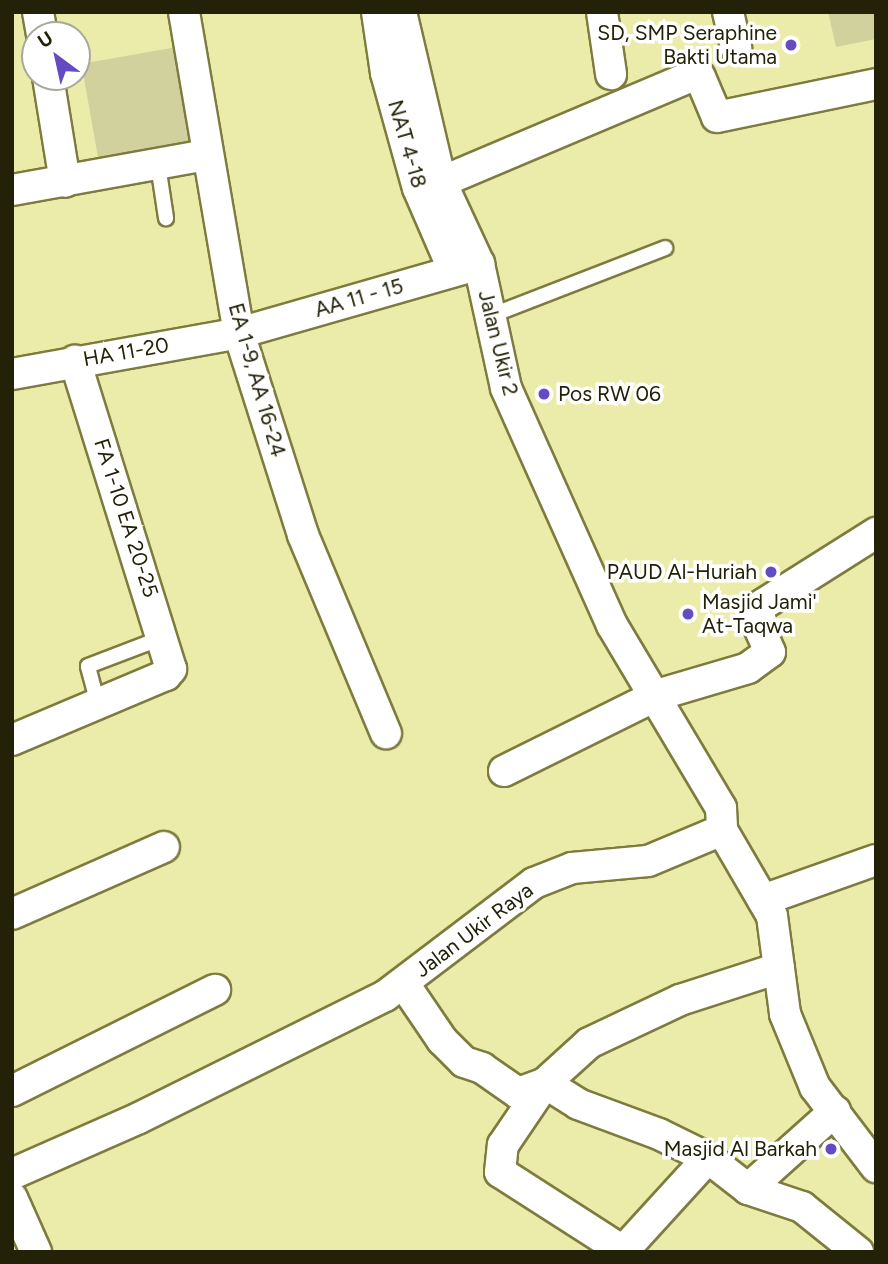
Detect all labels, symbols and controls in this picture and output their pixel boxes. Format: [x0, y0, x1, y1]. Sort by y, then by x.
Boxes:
place label: SD, SMP Seraphine Bakti Utama [597, 20, 777, 70]
north arrow [21, 21, 91, 91]
text: U [33, 26, 57, 53]
marker: SD, SMP Seraphine Bakti Utama [783, 37, 799, 53]
street label: NAT 4-18 [382, 97, 432, 191]
street label: AA 11 - 15 [312, 273, 406, 323]
street label: Jalan Ukir 2 [473, 288, 523, 398]
street label: EA 1-9, AA 16-24 [223, 300, 291, 460]
street label: HA 11-20 [81, 332, 171, 372]
place label: Pos RW 06 [558, 381, 661, 407]
marker: Pos RW 06 [536, 386, 552, 402]
street label: FA 1-10 EA 20-25 [88, 436, 164, 600]
place label: PAUD Al-Huriah [607, 559, 757, 585]
marker: PAUD Al-Huriah [763, 564, 779, 580]
place label: Masjid Jami' At-Taqwa [702, 589, 817, 639]
marker: Masjid Jami' At-Taqwa [680, 606, 696, 622]
street label: Jalan Ukir Raya [410, 877, 538, 983]
place label: Masjid Al Barkah [664, 1136, 817, 1162]
marker: Masjid Al Barkah [823, 1141, 839, 1157]

